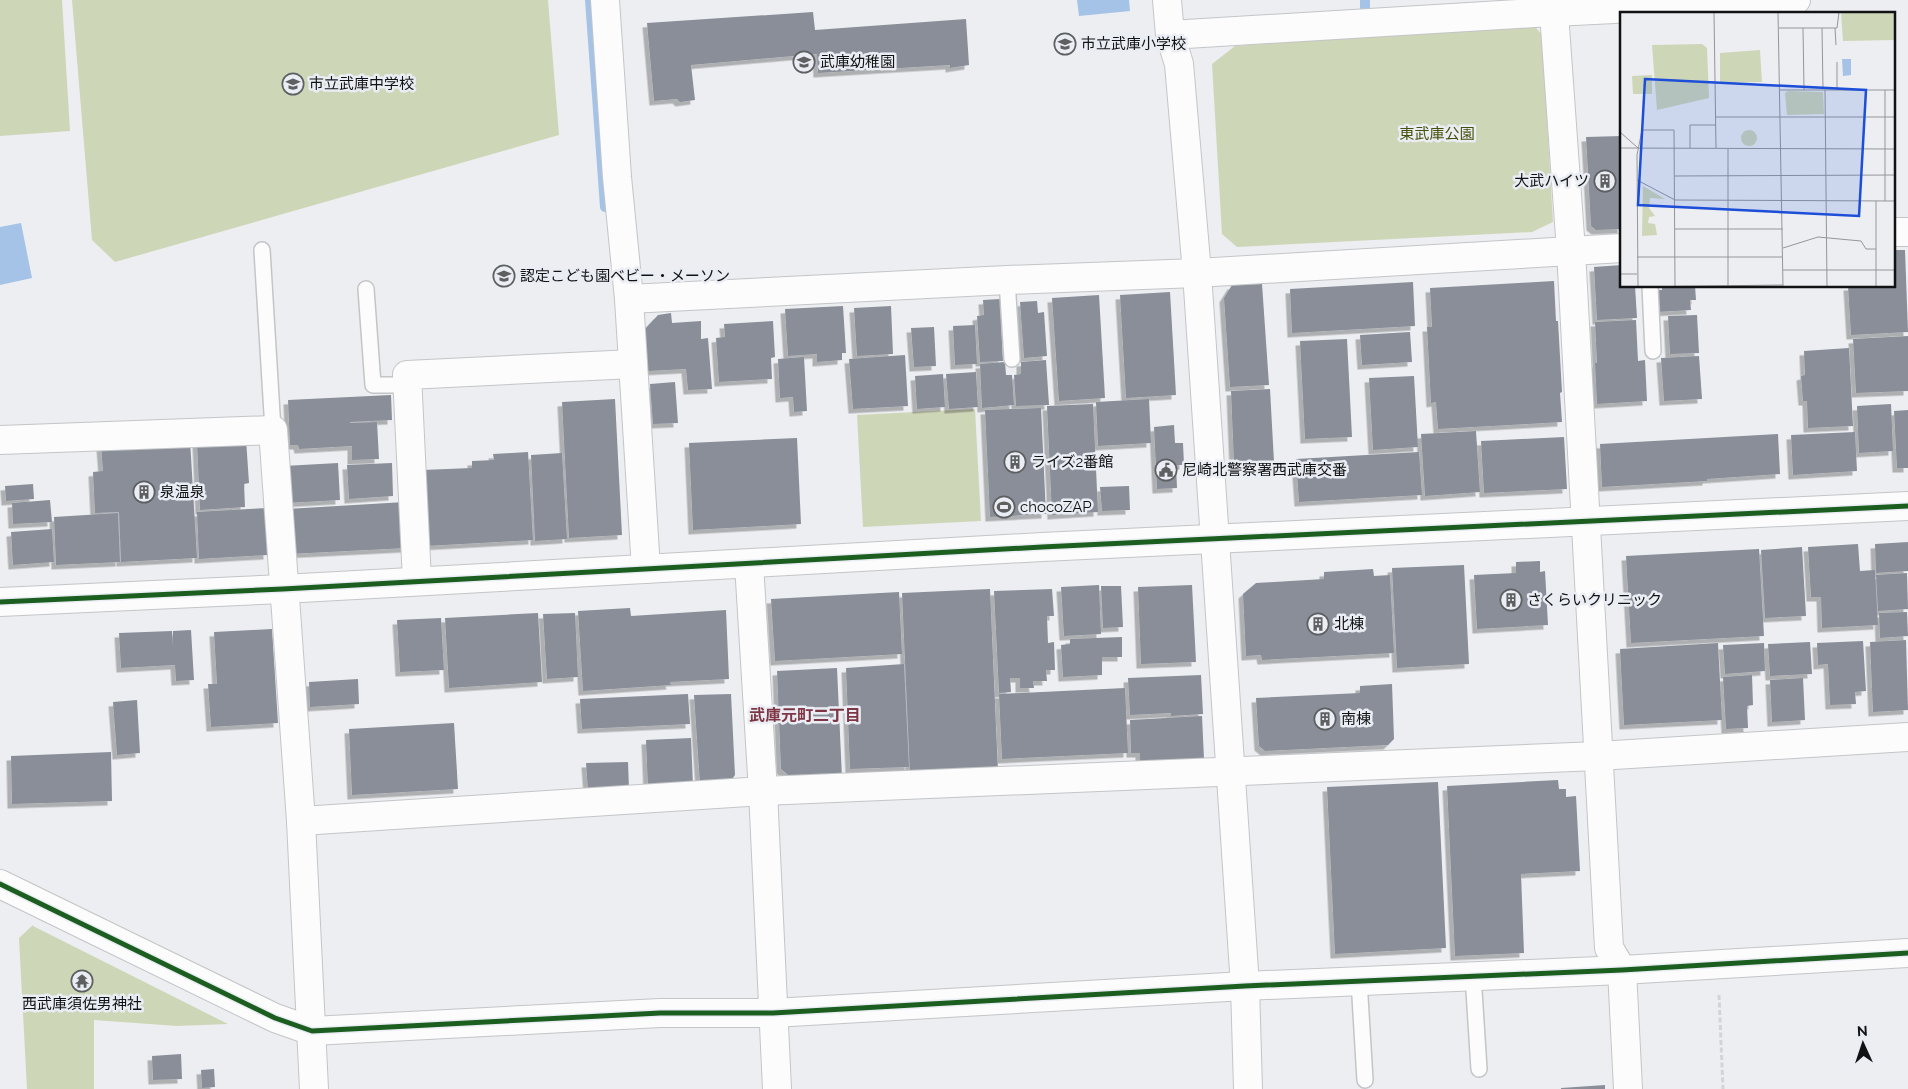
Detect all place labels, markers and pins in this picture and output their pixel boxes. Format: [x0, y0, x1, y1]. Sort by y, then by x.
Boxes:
school or university icon: 市立武庫小学校 [1053, 32, 1077, 56]
place label: 市立武庫小学校 [1081, 35, 1186, 53]
school or university icon: 武庫幼稚園 [792, 50, 816, 74]
place label: 武庫幼稚園 [820, 53, 895, 71]
school or university icon: 市立武庫中学校 [281, 72, 305, 96]
place label: 市立武庫中学校 [309, 75, 414, 93]
building icon: 大武ハイツ [1593, 169, 1617, 193]
place label: 大武ハイツ [1514, 172, 1589, 190]
school or university icon: 認定こども園ベビー・メーソン [492, 264, 516, 288]
place label: 認定こども園ベビー・メーソン [520, 267, 730, 285]
building icon: ライズ2番館 [1003, 450, 1027, 474]
place label: ライズ2番館 [1031, 453, 1113, 471]
public building icon: 尼崎北警察署西武庫交番 [1154, 458, 1178, 482]
place label: 尼崎北警察署西武庫交番 [1182, 461, 1347, 479]
building icon: 泉温泉 [132, 480, 156, 504]
place label: 泉温泉 [160, 483, 205, 501]
sports icon: chocoZAP [992, 495, 1016, 519]
place label: chocoZAP [1020, 498, 1092, 516]
building icon: さくらいクリニック [1499, 588, 1523, 612]
place label: さくらいクリニック [1527, 591, 1662, 609]
building icon: 北棟 [1306, 612, 1330, 636]
place label: 北棟 [1334, 615, 1364, 633]
building icon: 南棟 [1313, 707, 1337, 731]
place label: 南棟 [1341, 710, 1371, 728]
temple icon: 西武庫須佐男神社 [70, 969, 94, 993]
place label: 西武庫須佐男神社 [22, 995, 142, 1013]

